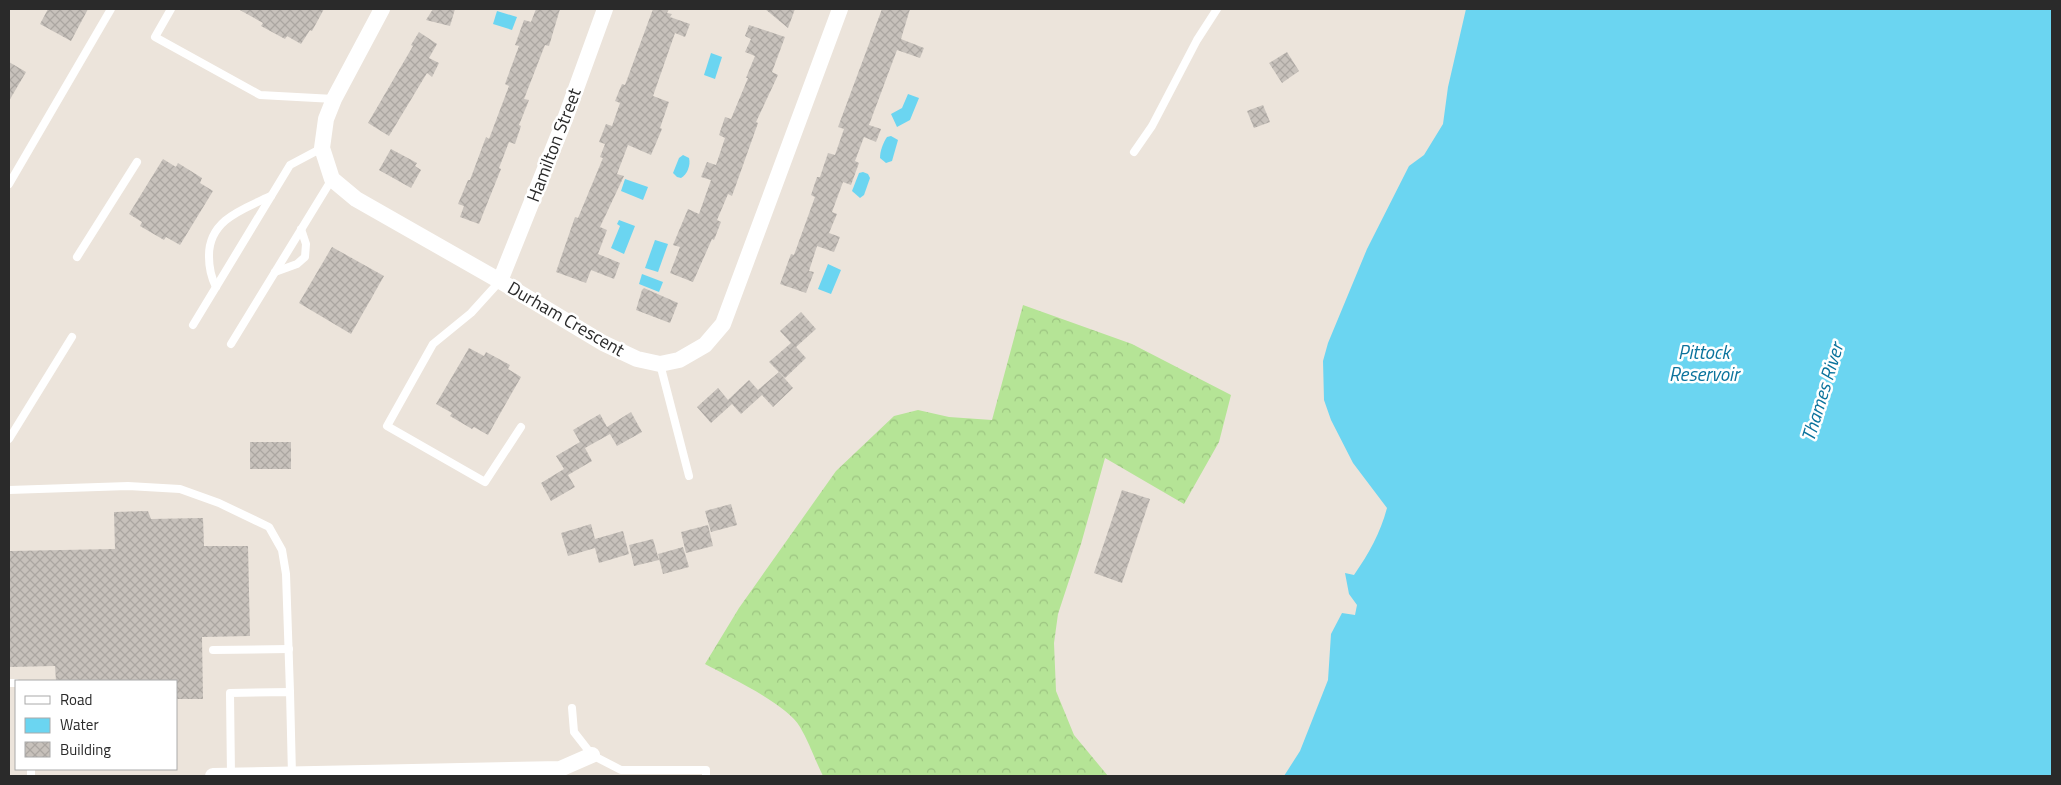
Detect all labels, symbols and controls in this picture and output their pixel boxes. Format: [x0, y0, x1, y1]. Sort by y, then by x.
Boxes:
street label: Hamilton Street [519, 83, 588, 206]
street label: Durham Crescent [503, 274, 630, 363]
water label: Pittock Reservoir [1669, 337, 1741, 388]
water label: Thames River [1793, 337, 1851, 445]
legend [15, 680, 178, 770]
text: Road [60, 688, 92, 711]
text: Water [60, 713, 99, 736]
text: Building [60, 738, 111, 761]

